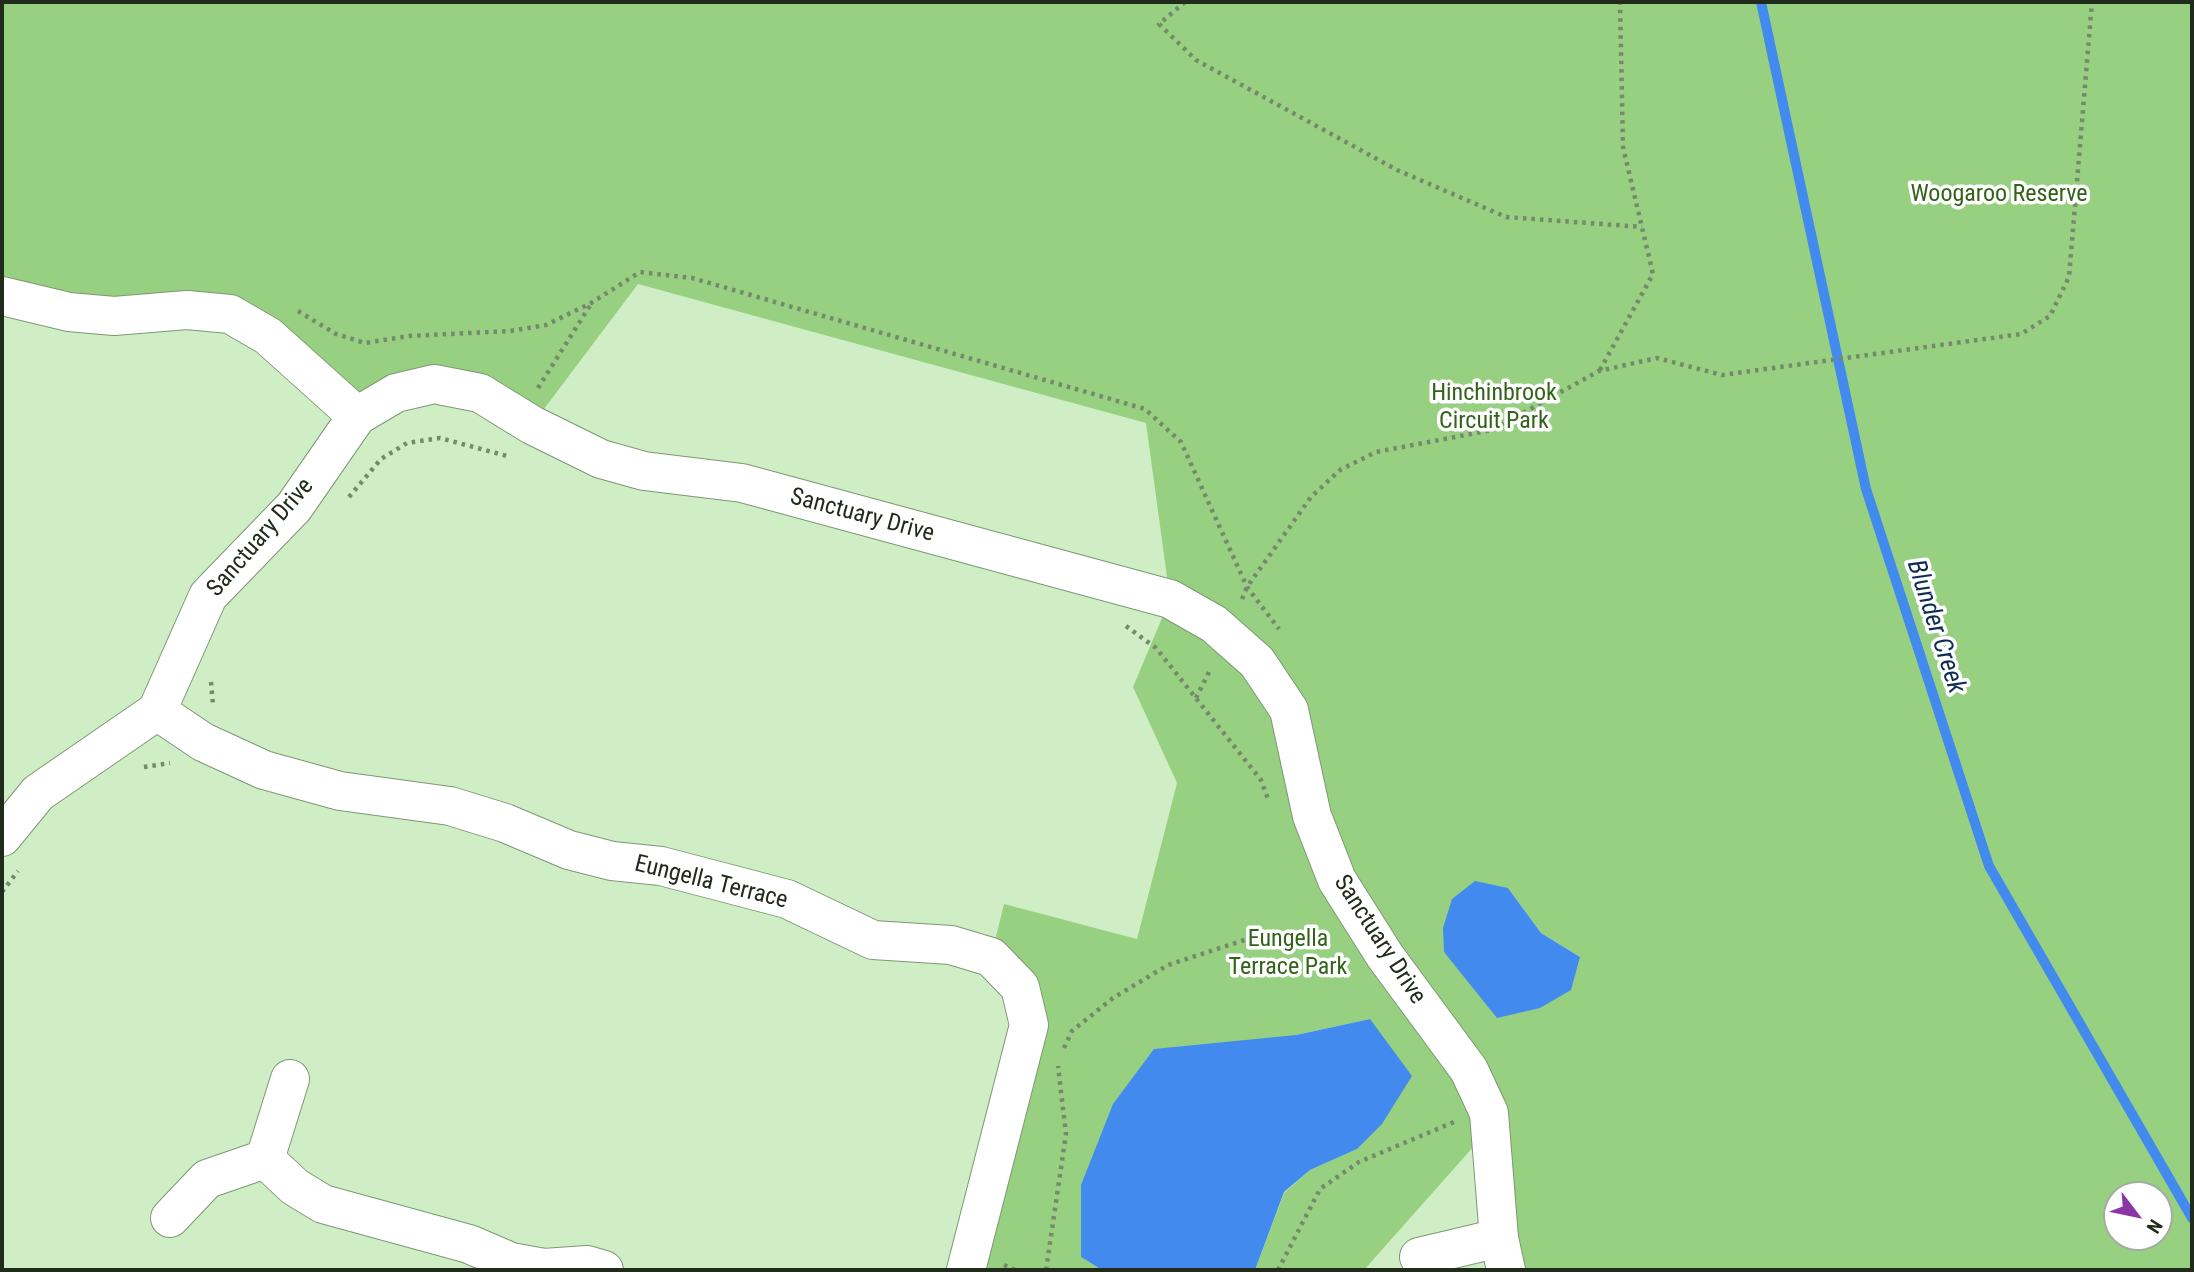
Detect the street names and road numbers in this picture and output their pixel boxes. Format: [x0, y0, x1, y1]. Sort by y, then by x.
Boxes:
street label: Sanctuary Drive [202, 473, 320, 603]
street label: Sanctuary Drive [787, 483, 937, 549]
street label: Eungella Terrace [632, 850, 790, 916]
street label: Sanctuary Drive [1327, 870, 1431, 1010]

